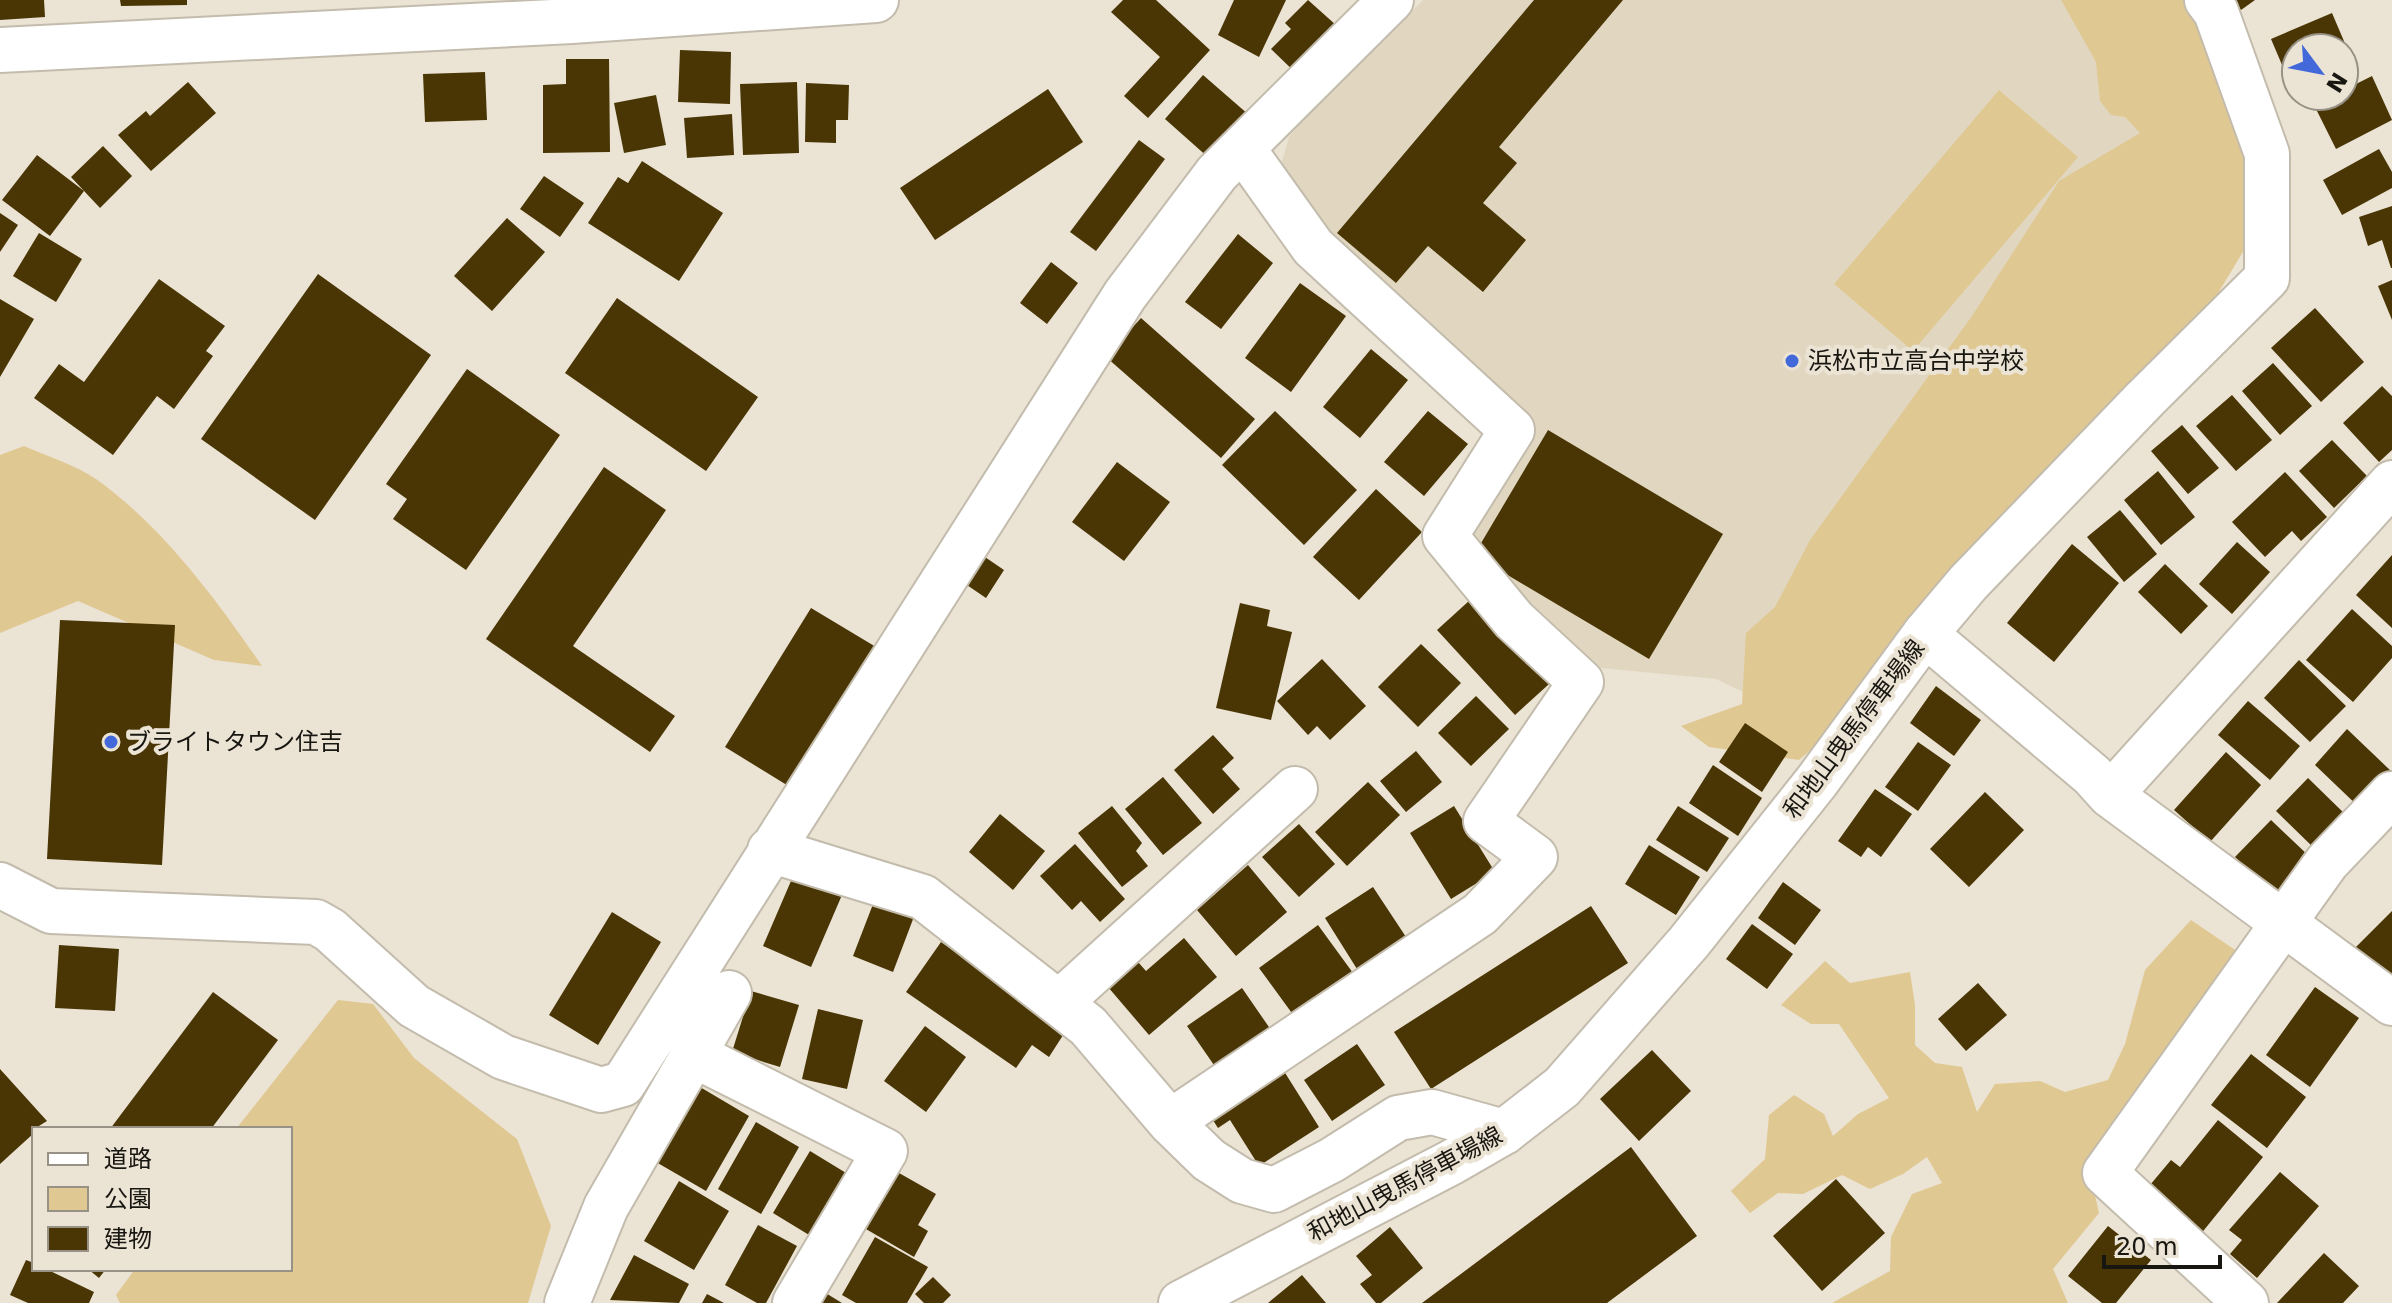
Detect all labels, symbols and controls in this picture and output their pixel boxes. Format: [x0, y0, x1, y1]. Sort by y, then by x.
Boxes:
north arrow [2280, 32, 2360, 112]
text: N [2321, 68, 2352, 97]
place label: 浜松市立高台中学校 [1808, 347, 2024, 375]
marker: 浜松市立高台中学校 [1783, 352, 1801, 370]
street label: 和地山曳馬停車場線 [1778, 634, 1930, 824]
place label: ブライトタウン住吉 [127, 728, 343, 756]
marker: ブライトタウン住吉 [102, 733, 120, 751]
street label: 和地山曳馬停車場線 [1303, 1121, 1507, 1247]
legend [32, 1127, 292, 1271]
text: 道路 [104, 1145, 152, 1173]
text: 公園 [104, 1185, 152, 1213]
scale bar [2104, 1219, 2220, 1269]
text: 建物 [104, 1225, 152, 1253]
text: 20 m [2116, 1233, 2178, 1261]

